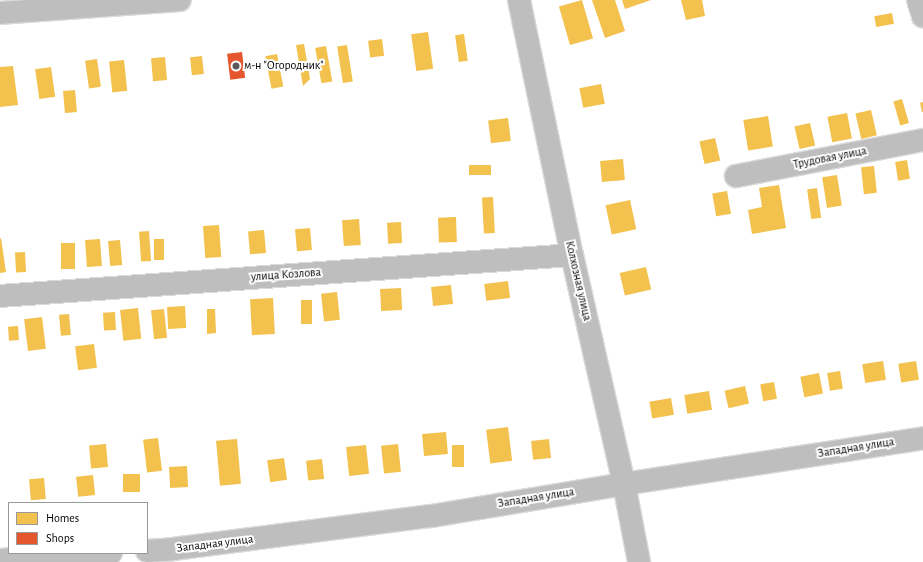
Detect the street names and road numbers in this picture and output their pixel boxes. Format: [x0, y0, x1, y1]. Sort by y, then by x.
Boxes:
street label: Трудовая улица [792, 144, 868, 172]
street label: Колхозная улица [562, 240, 594, 322]
street label: улица Козлова [250, 265, 322, 285]
street label: Западная улица [817, 435, 895, 461]
street label: Западная улица [497, 485, 575, 511]
street label: Западная улица [176, 532, 254, 556]

